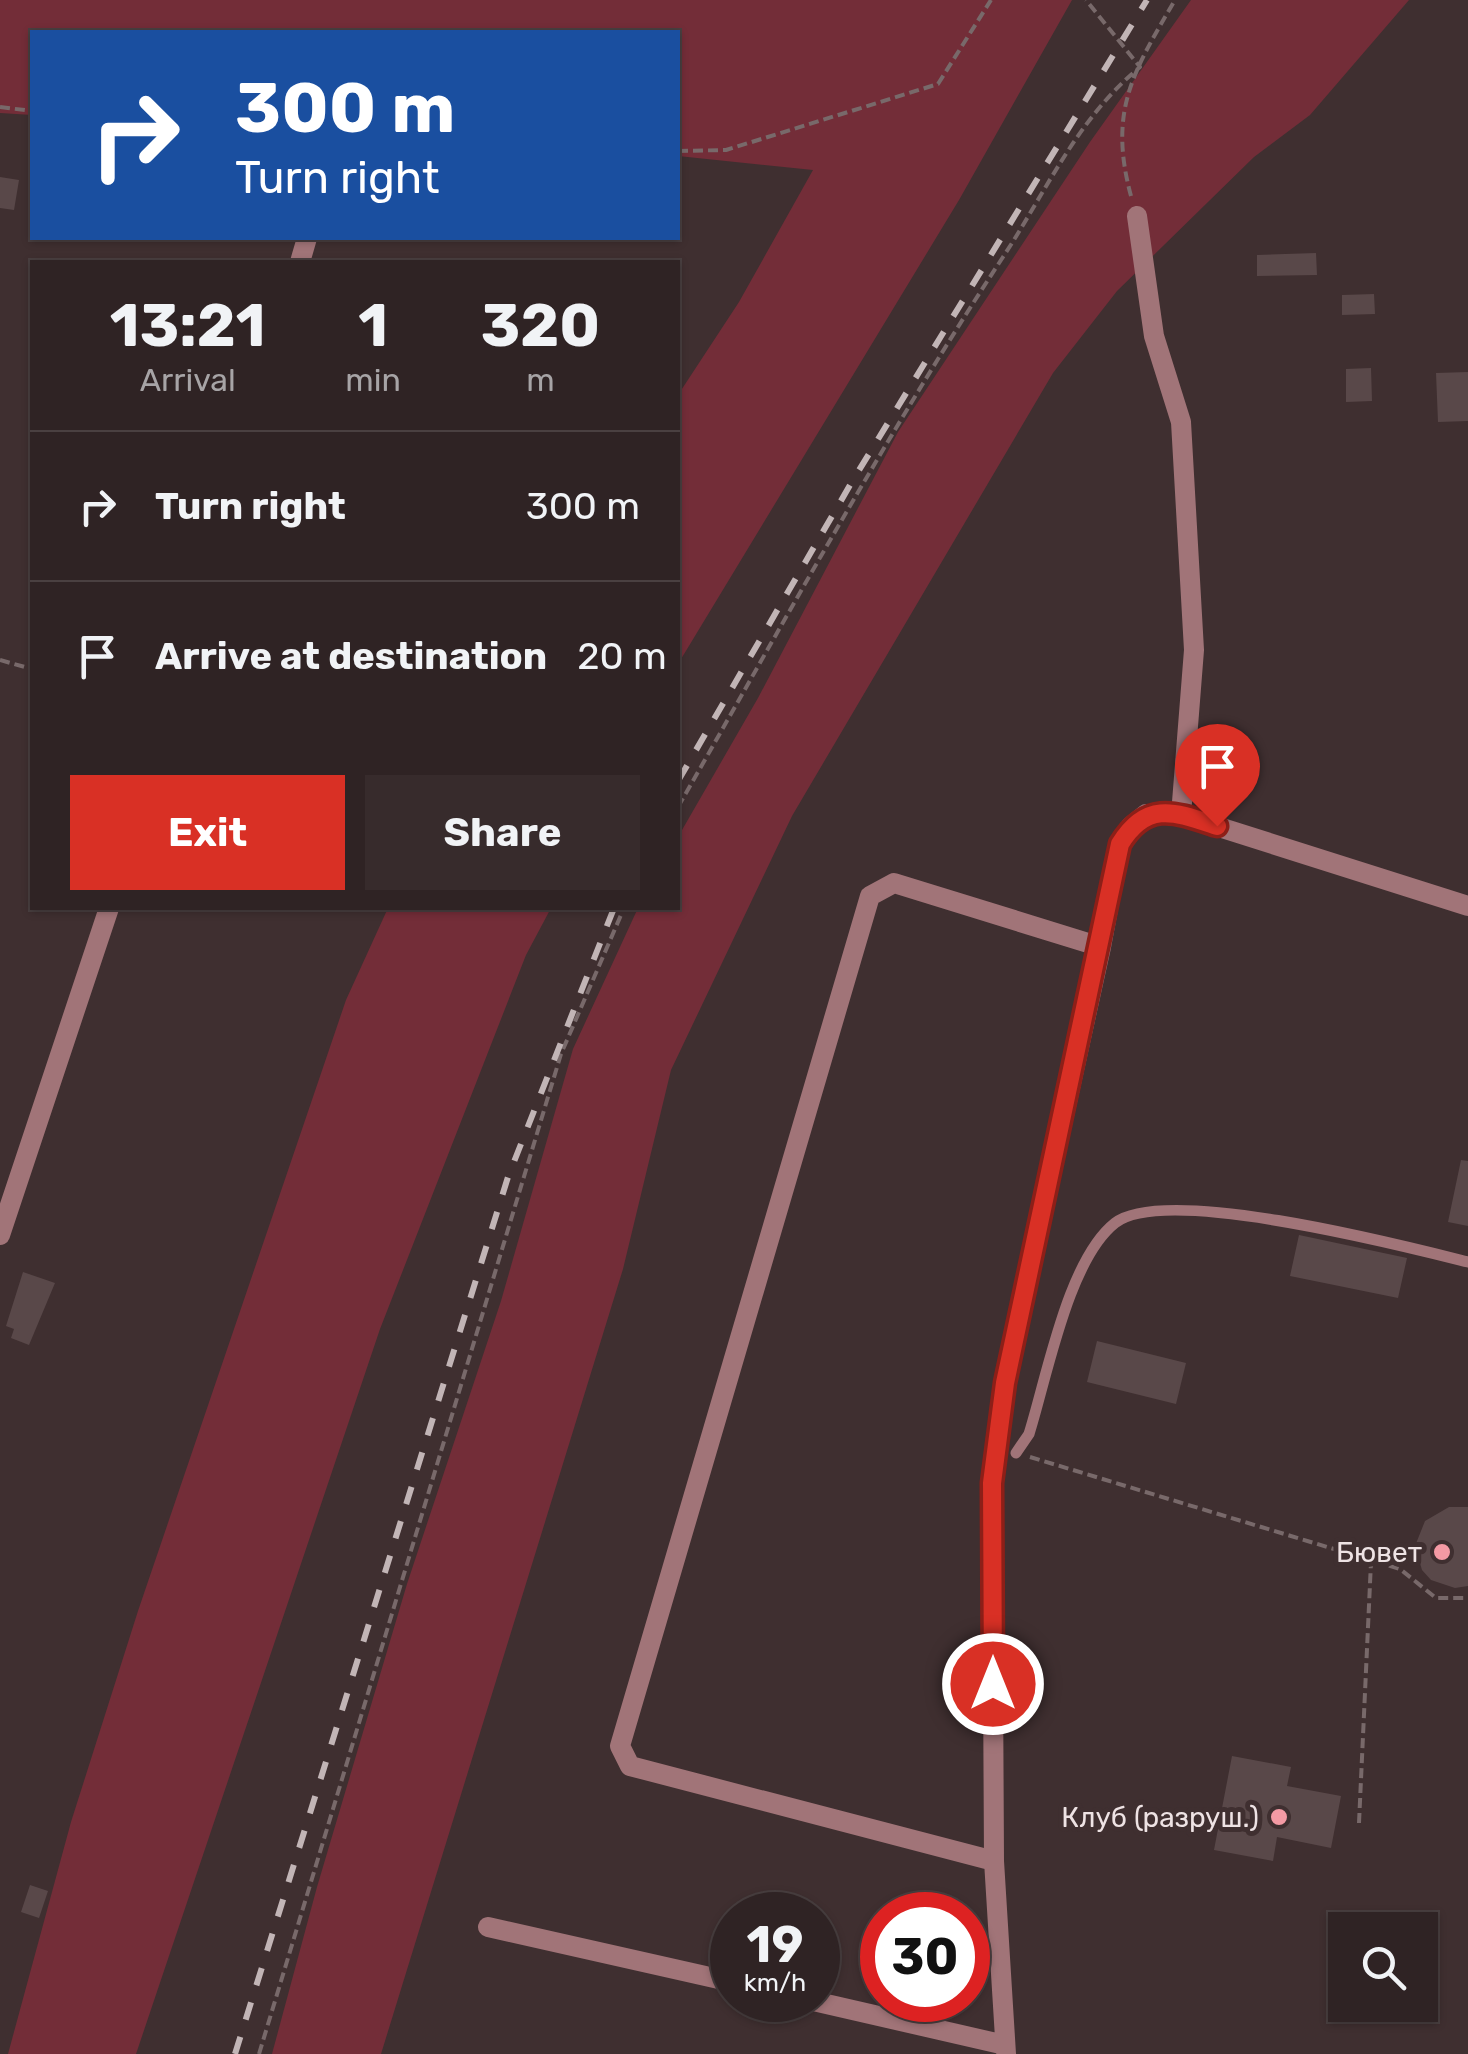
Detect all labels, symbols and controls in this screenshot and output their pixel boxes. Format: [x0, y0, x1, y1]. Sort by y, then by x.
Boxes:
text: 300 m [235, 67, 455, 150]
icon: right [70, 70, 200, 200]
text: Turn right [235, 151, 439, 204]
text: 13:21 [110, 290, 266, 361]
text: 1 [358, 290, 388, 361]
text: 320 [481, 290, 600, 361]
text: Arrival [140, 361, 236, 399]
text: min [345, 361, 401, 399]
text: m [526, 361, 555, 399]
icon: right [70, 479, 125, 534]
text: Turn right [155, 483, 346, 529]
text: 300 m [526, 483, 640, 529]
icon: arrive [70, 629, 125, 684]
text: Arrive at destination [155, 633, 547, 679]
text: 20 m [577, 633, 667, 679]
pin [1175, 724, 1260, 827]
icon: arrive [1190, 739, 1245, 794]
button: Exit [70, 775, 345, 890]
button: Share [365, 775, 640, 890]
place label: Бювет [1336, 1536, 1422, 1569]
marker: Бювет [1431, 1541, 1453, 1563]
position arrow [941, 1632, 1045, 1736]
place label: Клуб (разруш.) [1061, 1801, 1259, 1834]
marker: Клуб (разруш.) [1268, 1806, 1290, 1828]
speed limit sign: 30 [860, 1892, 990, 2022]
map controls [1328, 1912, 1438, 2022]
button: search [1328, 1912, 1438, 2022]
text: 19 [747, 1915, 803, 1975]
text: km/h [744, 1968, 806, 1997]

